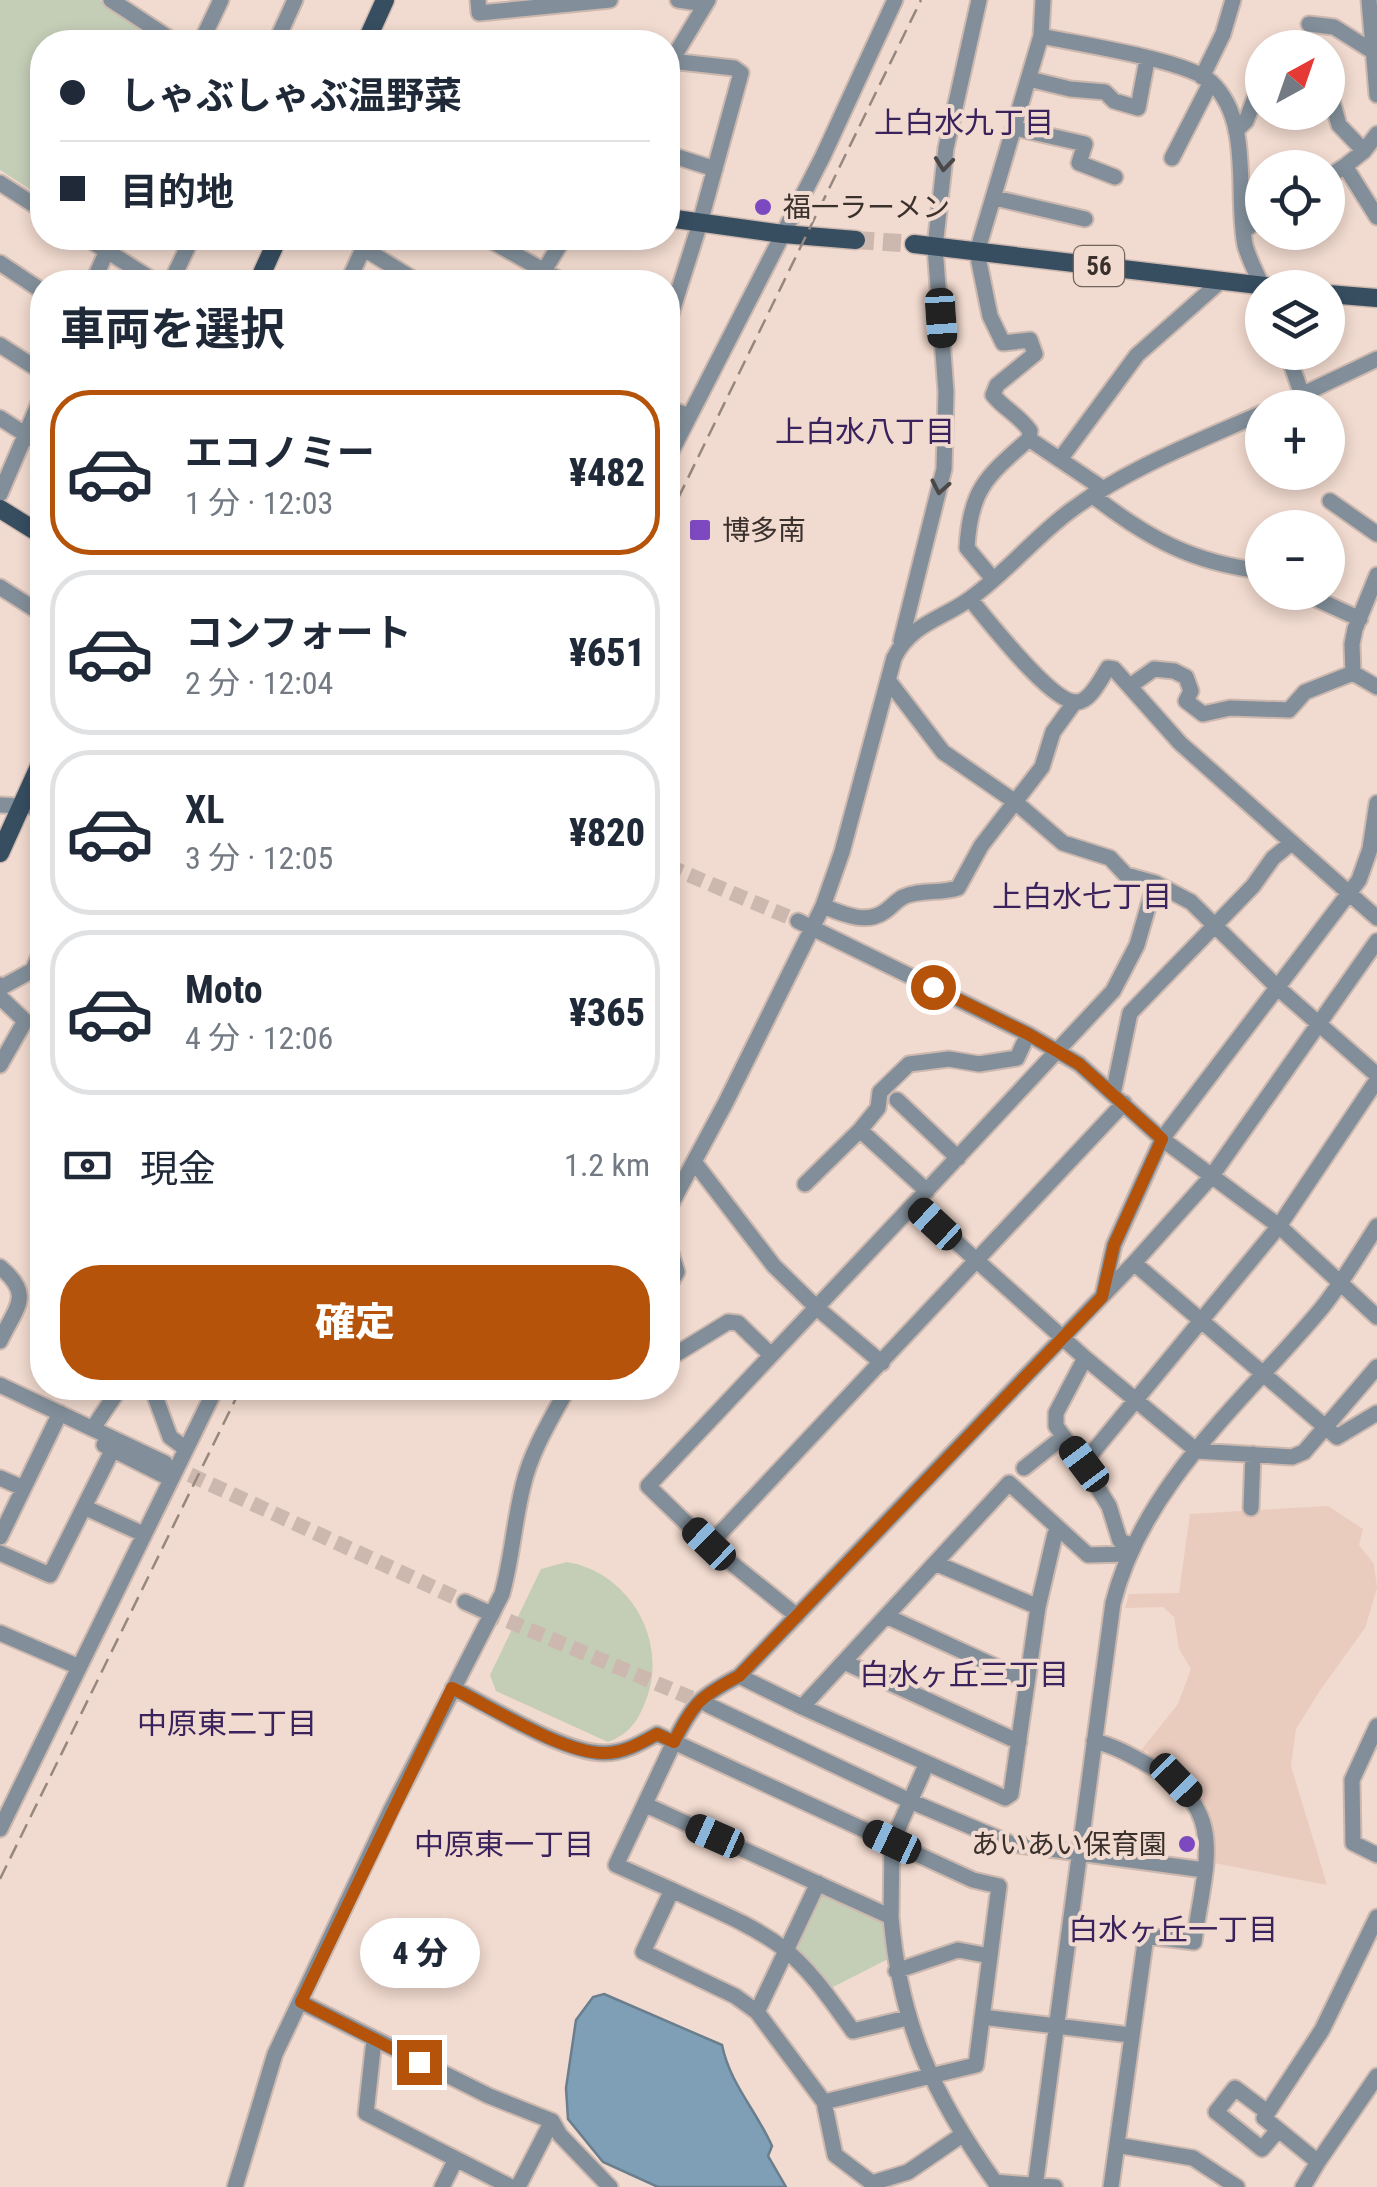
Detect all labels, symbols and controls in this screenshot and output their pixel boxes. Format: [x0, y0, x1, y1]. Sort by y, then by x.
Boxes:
north arrow [1245, 30, 1345, 130]
map controls [1245, 30, 1345, 610]
text: しゃぶしゃぶ温野菜 [120, 74, 462, 118]
district label: 上白水九丁目 [874, 105, 1054, 140]
button: locate [1245, 150, 1345, 250]
one-way arrow [934, 156, 955, 172]
text: 目的地 [120, 170, 234, 214]
place label: 福一ラーメン [783, 191, 950, 224]
marker: 福一ラーメン [752, 196, 774, 218]
road number: 56 [1074, 246, 1124, 286]
button: layers [1245, 270, 1345, 370]
car [924, 287, 958, 349]
text: 車両を選択 [60, 303, 285, 356]
button: + [1245, 390, 1345, 490]
district label: 上白水八丁目 [775, 414, 955, 449]
icon: car [65, 428, 155, 518]
text: エコノミー [185, 431, 375, 475]
text: ¥482 [569, 451, 645, 495]
one-way arrow [930, 479, 951, 496]
text: 1 分 · 12:03 [185, 484, 333, 522]
button: − [1245, 510, 1345, 610]
place label: 博多南 [722, 514, 806, 547]
marker: 博多南 [687, 517, 713, 543]
icon: car [65, 608, 155, 698]
text: コンフォート [185, 611, 412, 655]
text: ¥651 [569, 631, 645, 675]
text: 2 分 · 12:04 [185, 664, 333, 702]
icon: car [65, 788, 155, 878]
text: XL [185, 788, 224, 832]
text: ¥820 [569, 811, 645, 855]
text: 3 分 · 12:05 [185, 839, 333, 877]
district label: 上白水七丁目 [992, 879, 1172, 914]
route start [911, 965, 956, 1010]
icon: car [65, 968, 155, 1058]
text: Moto [185, 968, 263, 1012]
text: ¥365 [569, 991, 645, 1035]
text: 4 分 · 12:06 [185, 1019, 333, 1057]
icon: cash [60, 1138, 115, 1193]
text: 1.2 km [564, 1146, 650, 1184]
text: 現金 [140, 1147, 216, 1191]
car [903, 1193, 967, 1255]
button: 確定 [60, 1265, 650, 1380]
car [1054, 1431, 1114, 1497]
car [677, 1512, 741, 1576]
district label: 白水ヶ丘三丁目 [859, 1657, 1069, 1692]
district label: 中原東二丁目 [137, 1706, 317, 1741]
car [1144, 1748, 1208, 1812]
car [681, 1810, 749, 1862]
car [858, 1816, 926, 1868]
district label: 中原東一丁目 [414, 1827, 594, 1862]
place label: あいあい保育園 [971, 1828, 1167, 1861]
marker: あいあい保育園 [1176, 1833, 1198, 1855]
district label: 白水ヶ丘一丁目 [1068, 1912, 1278, 1947]
callout: 4 分 [359, 1917, 479, 1987]
text: 4 分 [392, 1934, 448, 1972]
route end [397, 2040, 442, 2085]

